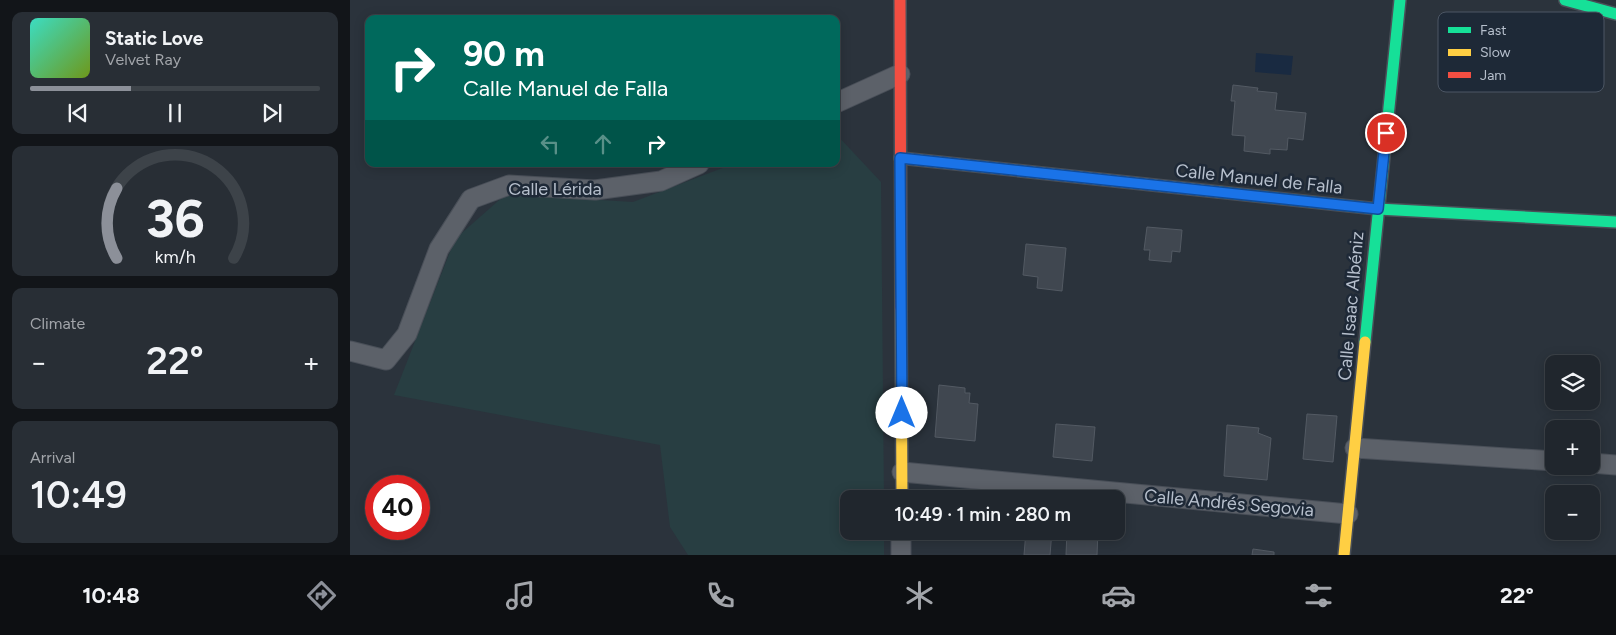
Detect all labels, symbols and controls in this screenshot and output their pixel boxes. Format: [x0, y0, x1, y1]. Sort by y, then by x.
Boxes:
legend [1438, 12, 1604, 92]
text: Fast [1480, 22, 1506, 39]
text: Static Love [105, 27, 203, 50]
text: 90 m [463, 33, 545, 75]
icon: right [380, 35, 445, 100]
text: Slow [1480, 44, 1511, 61]
text: Velvet Ray [105, 50, 181, 69]
text: Jam [1480, 67, 1506, 84]
text: Calle Manuel de Falla [463, 75, 668, 102]
icon: previous [64, 99, 92, 127]
icon: pause [161, 99, 189, 127]
icon: next [258, 99, 286, 127]
pin [1365, 112, 1407, 154]
icon: arrive [1372, 119, 1400, 147]
icon: left [536, 130, 564, 158]
icon: ahead [589, 130, 617, 158]
icon: right [642, 130, 670, 158]
street label: Calle Manuel de Falla [1174, 159, 1344, 199]
street label: Calle Lérida [508, 178, 602, 200]
text: 36 [145, 188, 205, 250]
street label: Calle Isaac Albéniz [1334, 230, 1368, 382]
text: km/h [155, 246, 195, 267]
text: Climate [30, 314, 85, 333]
text: 22° [146, 338, 204, 384]
text: − [30, 345, 47, 379]
text: + [303, 345, 320, 379]
map controls [1545, 355, 1600, 540]
button: layers [1545, 355, 1600, 410]
position arrow [875, 386, 927, 438]
button: + [1545, 420, 1600, 475]
text: Arrival [30, 448, 75, 467]
text: 10:49 [30, 472, 127, 518]
speed limit sign: 40 [365, 475, 430, 540]
street label: Calle Andrés Segovia [1143, 485, 1315, 521]
button: − [1545, 485, 1600, 540]
text: 10:49 · 1 min · 280 m [894, 503, 1071, 526]
icon: directions [304, 578, 339, 613]
icon: music [503, 578, 538, 613]
icon: phone [703, 578, 738, 613]
icon: climate [902, 578, 937, 613]
icon: car [1101, 578, 1136, 613]
icon: filters [1301, 578, 1336, 613]
text: 10:48 [82, 582, 140, 609]
text: 22° [1500, 582, 1534, 609]

